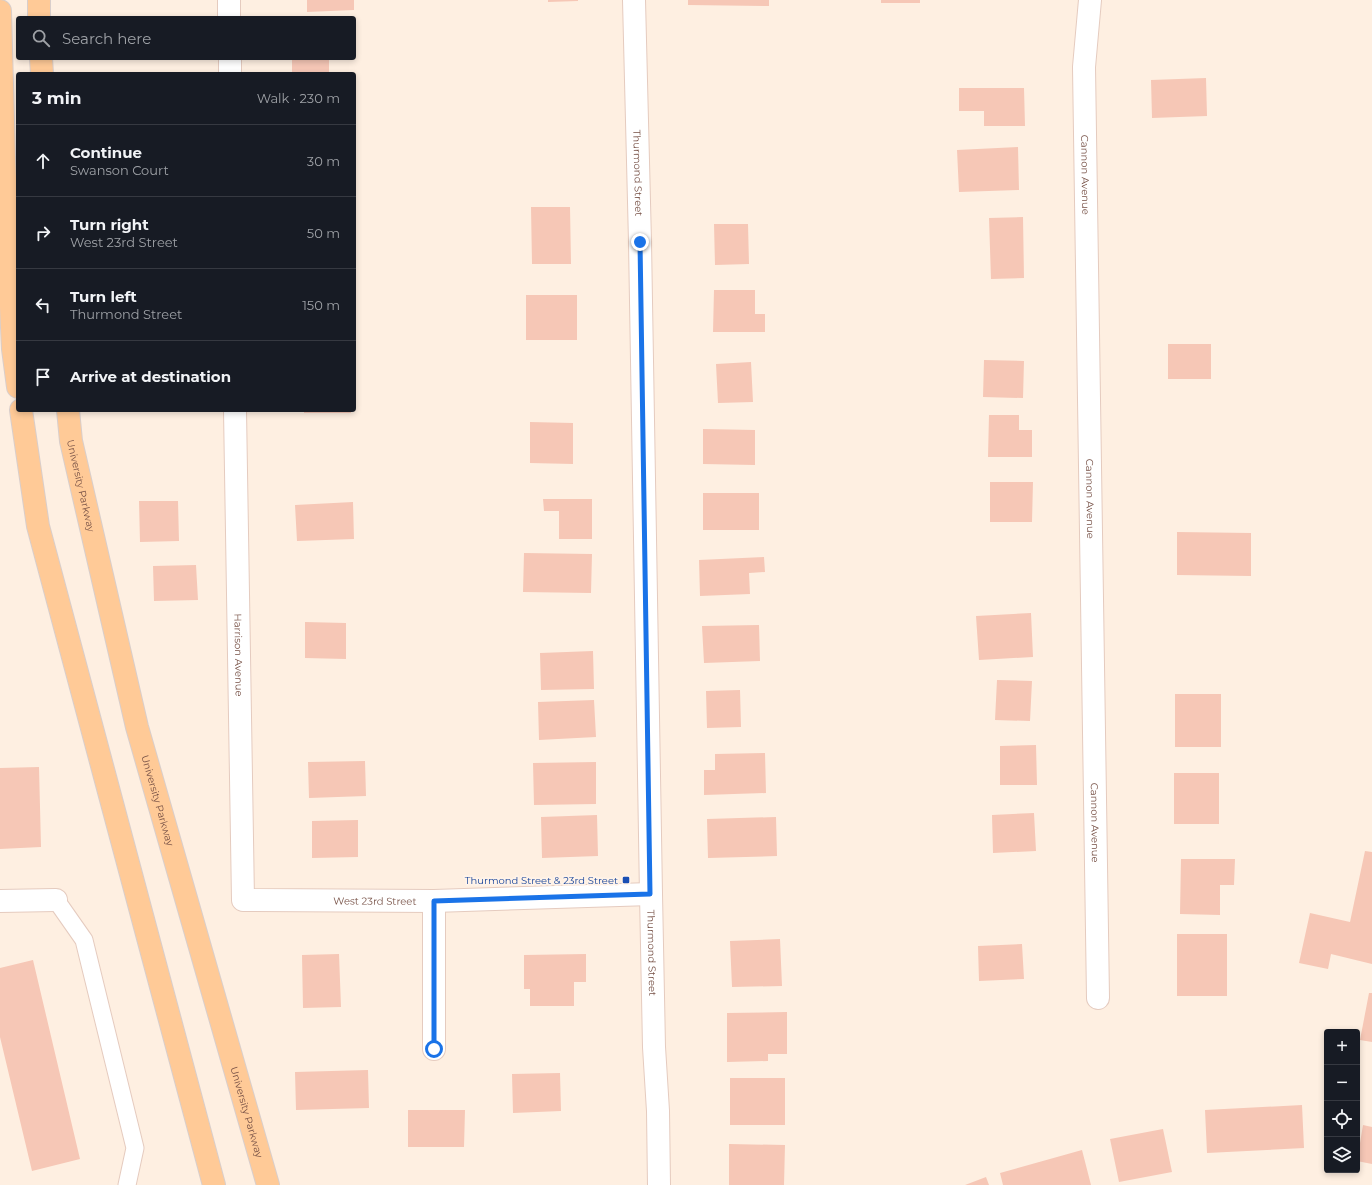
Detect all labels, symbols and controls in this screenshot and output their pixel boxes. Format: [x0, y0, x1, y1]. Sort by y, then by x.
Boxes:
search box [16, 16, 356, 60]
icon: search [30, 27, 52, 49]
text: Search here [62, 29, 151, 48]
text: 3 min [32, 88, 82, 108]
text: Walk · 230 m [257, 90, 340, 106]
street label: Thurmond Street [630, 130, 645, 216]
street label: Cannon Avenue [1078, 135, 1092, 215]
text: Continue [70, 143, 142, 162]
icon: ahead [32, 150, 54, 172]
text: 30 m [307, 153, 340, 169]
text: Swanson Court [70, 162, 169, 178]
text: Turn right [70, 215, 149, 234]
icon: right [32, 222, 54, 244]
text: 50 m [307, 225, 340, 241]
route end [631, 233, 649, 251]
text: West 23rd Street [70, 234, 178, 250]
text: Turn left [70, 287, 137, 306]
icon: left [32, 294, 54, 316]
text: 150 m [302, 297, 340, 313]
text: Thurmond Street [70, 306, 182, 322]
icon: arrive [32, 366, 54, 388]
text: Arrive at destination [70, 367, 231, 386]
street label: University Parkway [64, 438, 98, 534]
street label: Cannon Avenue [1083, 459, 1097, 539]
street label: Harrison Avenue [231, 613, 246, 697]
street label: University Parkway [138, 753, 177, 848]
street label: Cannon Avenue [1088, 783, 1102, 863]
place label: Thurmond Street & 23rd Street [465, 874, 618, 887]
marker: Thurmond Street & 23rd Street [621, 875, 631, 885]
street label: West 23rd Street [333, 894, 417, 908]
street label: Thurmond Street [644, 909, 659, 996]
map controls [1324, 1029, 1360, 1173]
button: + [1324, 1029, 1360, 1065]
route start [425, 1040, 443, 1058]
street label: University Parkway [227, 1065, 266, 1160]
button: − [1324, 1065, 1360, 1101]
button: locate [1324, 1101, 1360, 1137]
button: layers [1324, 1137, 1360, 1173]

